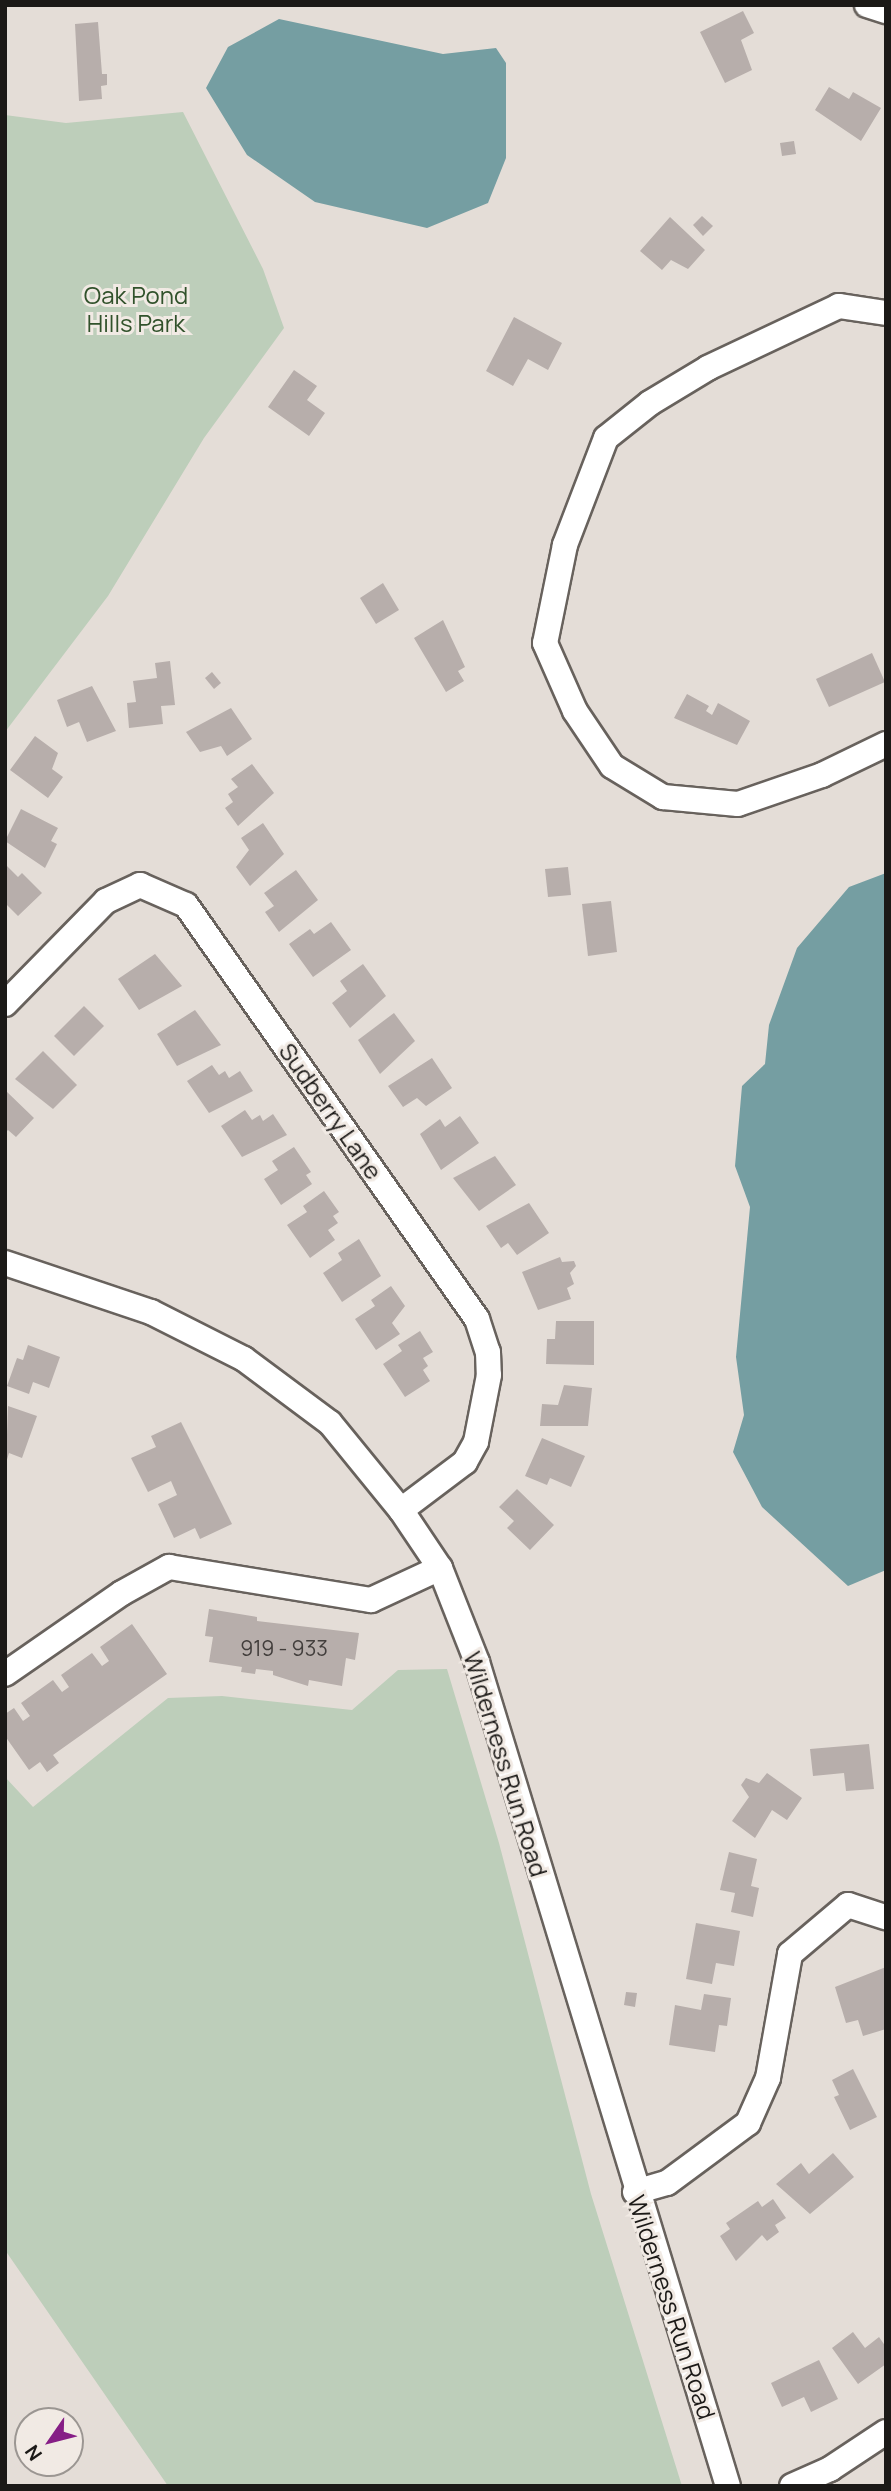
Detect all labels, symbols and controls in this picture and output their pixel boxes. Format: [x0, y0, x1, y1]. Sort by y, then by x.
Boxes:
park label: Oak Pond Hills Park [84, 281, 188, 337]
street label: Sudberry Lane [273, 1037, 389, 1185]
house number: 919 - 933 [240, 1635, 328, 1661]
street label: Wilderness Run Road [458, 1648, 554, 1880]
street label: Wilderness Run Road [622, 2191, 722, 2423]
north arrow [14, 2407, 84, 2477]
text: N [19, 2440, 48, 2466]

